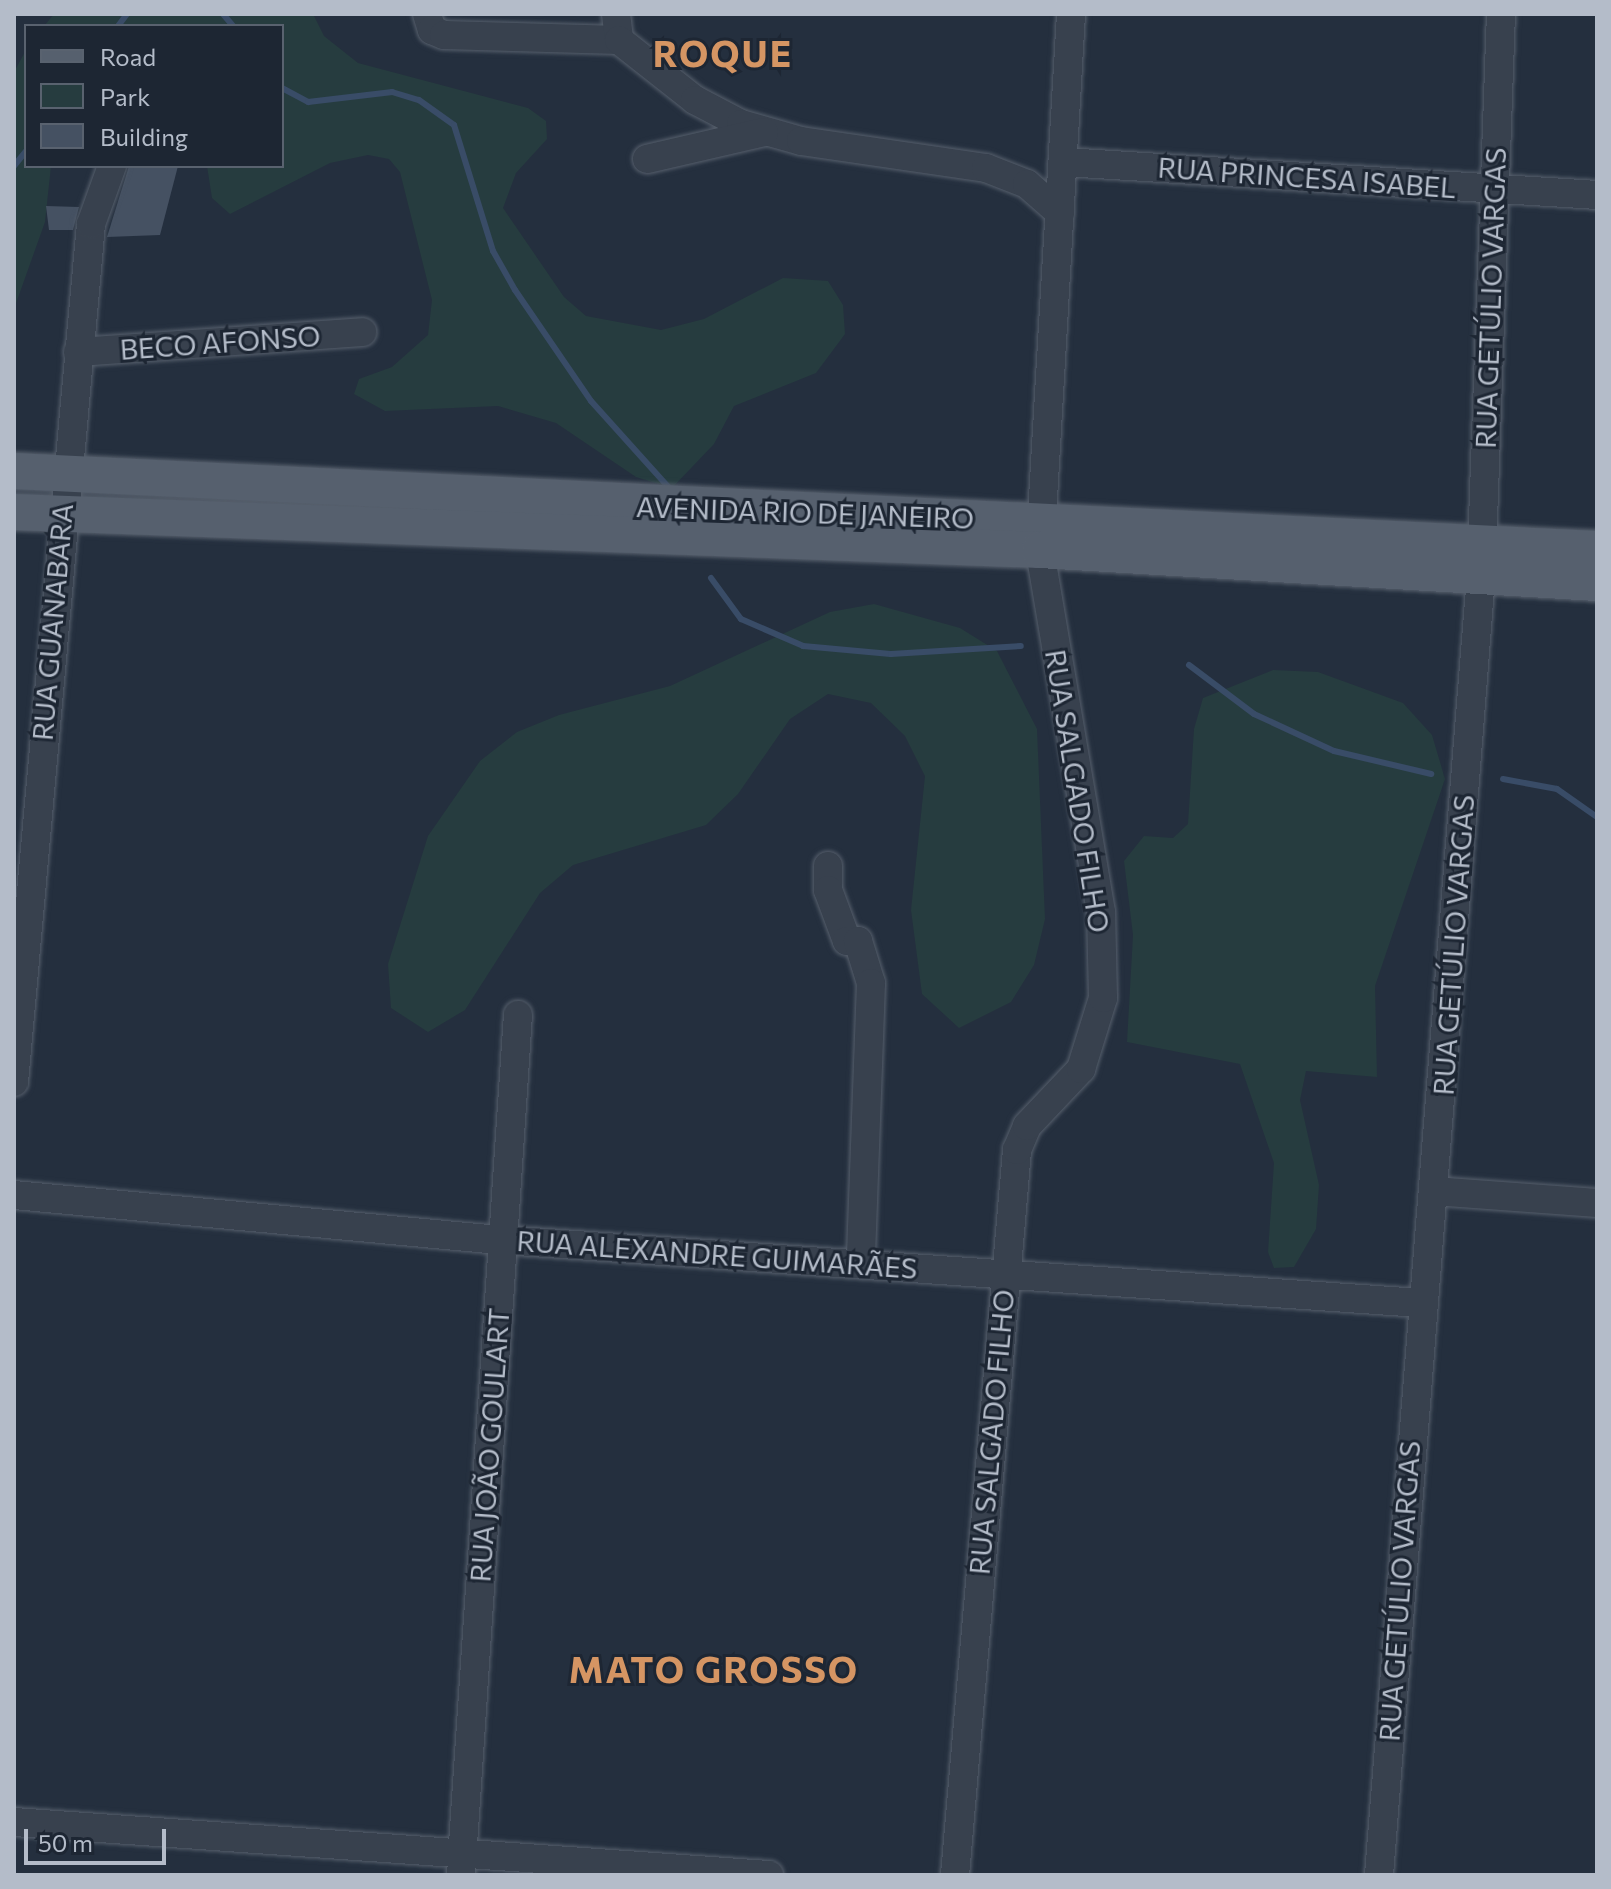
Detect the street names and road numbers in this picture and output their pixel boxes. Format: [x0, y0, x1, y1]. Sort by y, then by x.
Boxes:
street label: RUA GETÚLIO VARGAS [1468, 147, 1512, 449]
street label: RUA PRINCESA ISABEL [1157, 150, 1457, 204]
street label: BECO AFONSO [119, 318, 321, 366]
street label: AVENIDA RIO DE JANEIRO [635, 489, 975, 535]
street label: RUA GUANABARA [25, 502, 79, 742]
street label: RUA SALGADO FILHO [1039, 647, 1117, 935]
street label: RUA GETÚLIO VARGAS [1426, 794, 1480, 1096]
street label: RUA ALEXANDRE GUIMARÃES [516, 1223, 918, 1285]
street label: RUA SALGADO FILHO [962, 1288, 1020, 1576]
street label: RUA JOÃO GOULART [463, 1307, 515, 1583]
street label: RUA GETÚLIO VARGAS [1372, 1440, 1426, 1742]

